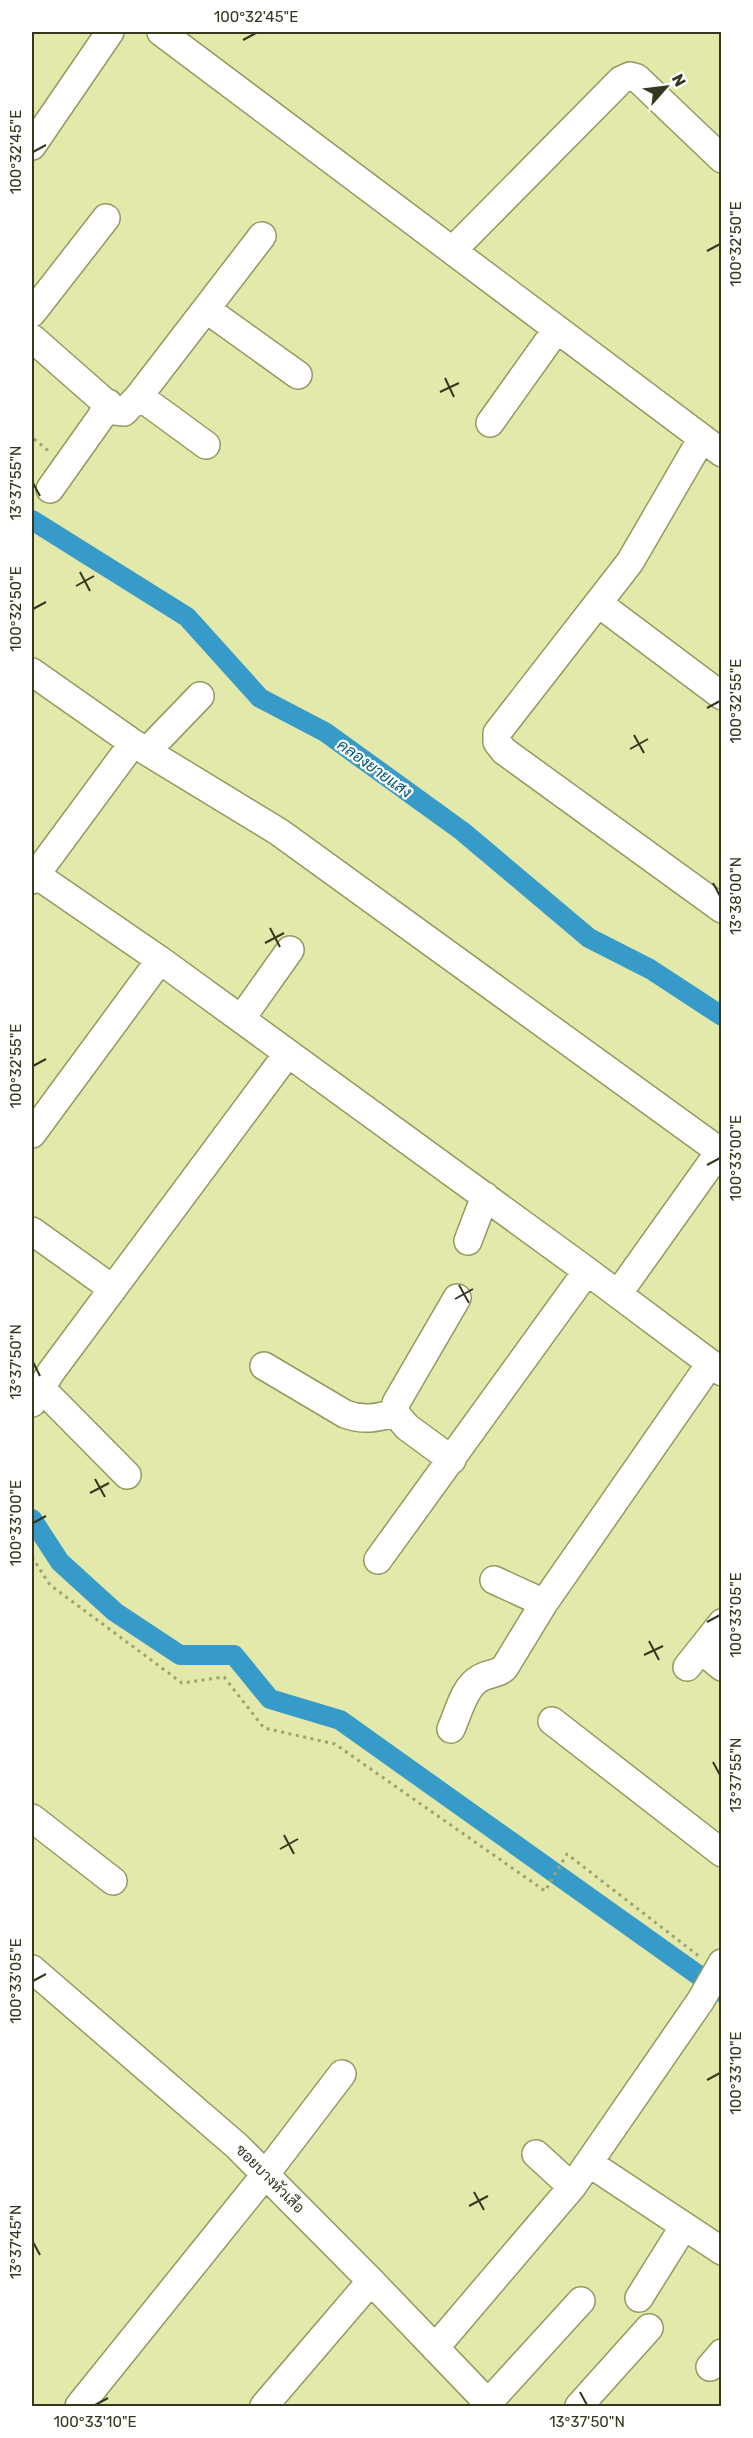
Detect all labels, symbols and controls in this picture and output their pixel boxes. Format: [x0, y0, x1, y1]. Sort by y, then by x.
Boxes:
text: 100°32'45"E [214, 8, 298, 26]
north arrow [636, 57, 696, 117]
text: N [668, 71, 690, 90]
text: 100°32'45"E [7, 110, 25, 194]
text: 100°32'50"E [727, 201, 745, 287]
text: 13°37'55"N [7, 445, 25, 521]
text: 100°32'50"E [7, 566, 25, 652]
text: 100°32'55"E [727, 659, 745, 743]
water label: คลองยายแสง [334, 735, 416, 802]
text: 13°38'00"N [727, 857, 745, 935]
text: 100°32'55"E [7, 1024, 25, 1108]
text: 100°33'00"E [727, 1115, 745, 1201]
text: 13°37'50"N [7, 1324, 25, 1400]
text: 100°33'00"E [7, 1480, 25, 1566]
text: 100°33'05"E [727, 1572, 745, 1658]
text: 13°37'55"N [727, 1737, 745, 1813]
text: 100°33'05"E [7, 1938, 25, 2024]
text: 100°33'10"E [727, 2031, 745, 2115]
street label: ซอยบางหัวเสือ [232, 2140, 309, 2217]
text: 13°37'45"N [7, 2205, 25, 2279]
text: 100°33'10"E [53, 2413, 137, 2431]
text: 13°37'50"N [549, 2413, 625, 2431]

